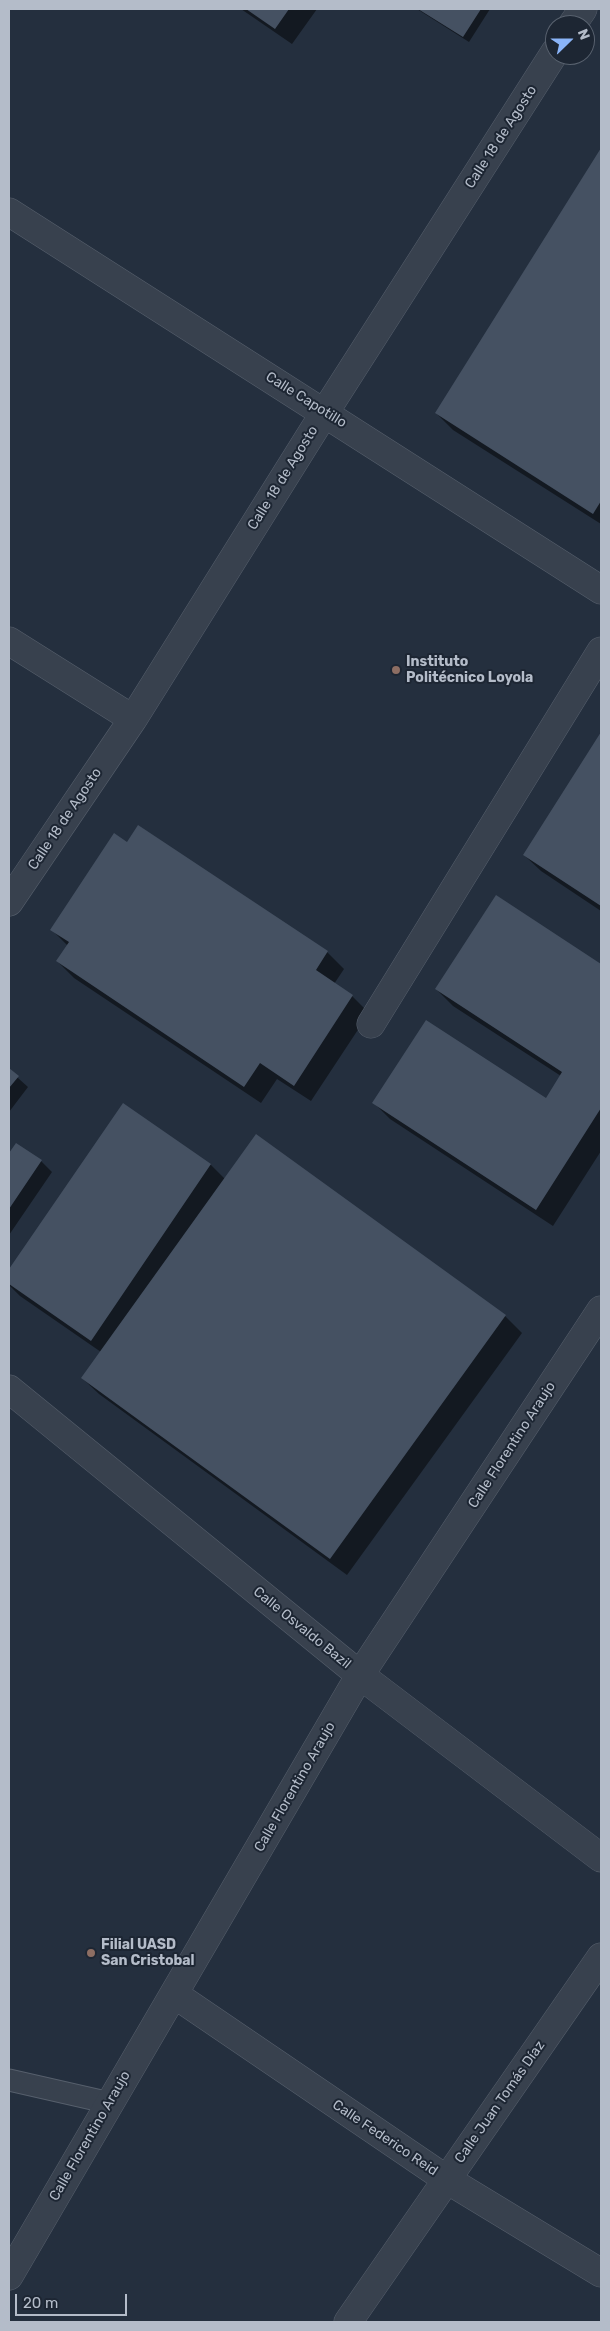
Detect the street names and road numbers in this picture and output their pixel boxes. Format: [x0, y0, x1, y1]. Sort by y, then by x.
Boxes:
street label: Calle 18 de Agosto [461, 82, 541, 192]
street label: Calle Capotillo [262, 368, 350, 432]
street label: Calle 18 de Agosto [244, 423, 322, 533]
street label: Calle 18 de Agosto [25, 765, 105, 873]
street label: Calle Florentino Araujo [465, 1379, 559, 1511]
street label: Calle Osvaldo Bazil [250, 1583, 354, 1673]
street label: Calle Florentino Araujo [251, 1719, 339, 1855]
street label: Calle Juan Tomás Díaz [451, 2038, 549, 2166]
street label: Calle Florentino Araujo [46, 2068, 134, 2204]
street label: Calle Federico Reid [329, 2096, 441, 2180]

